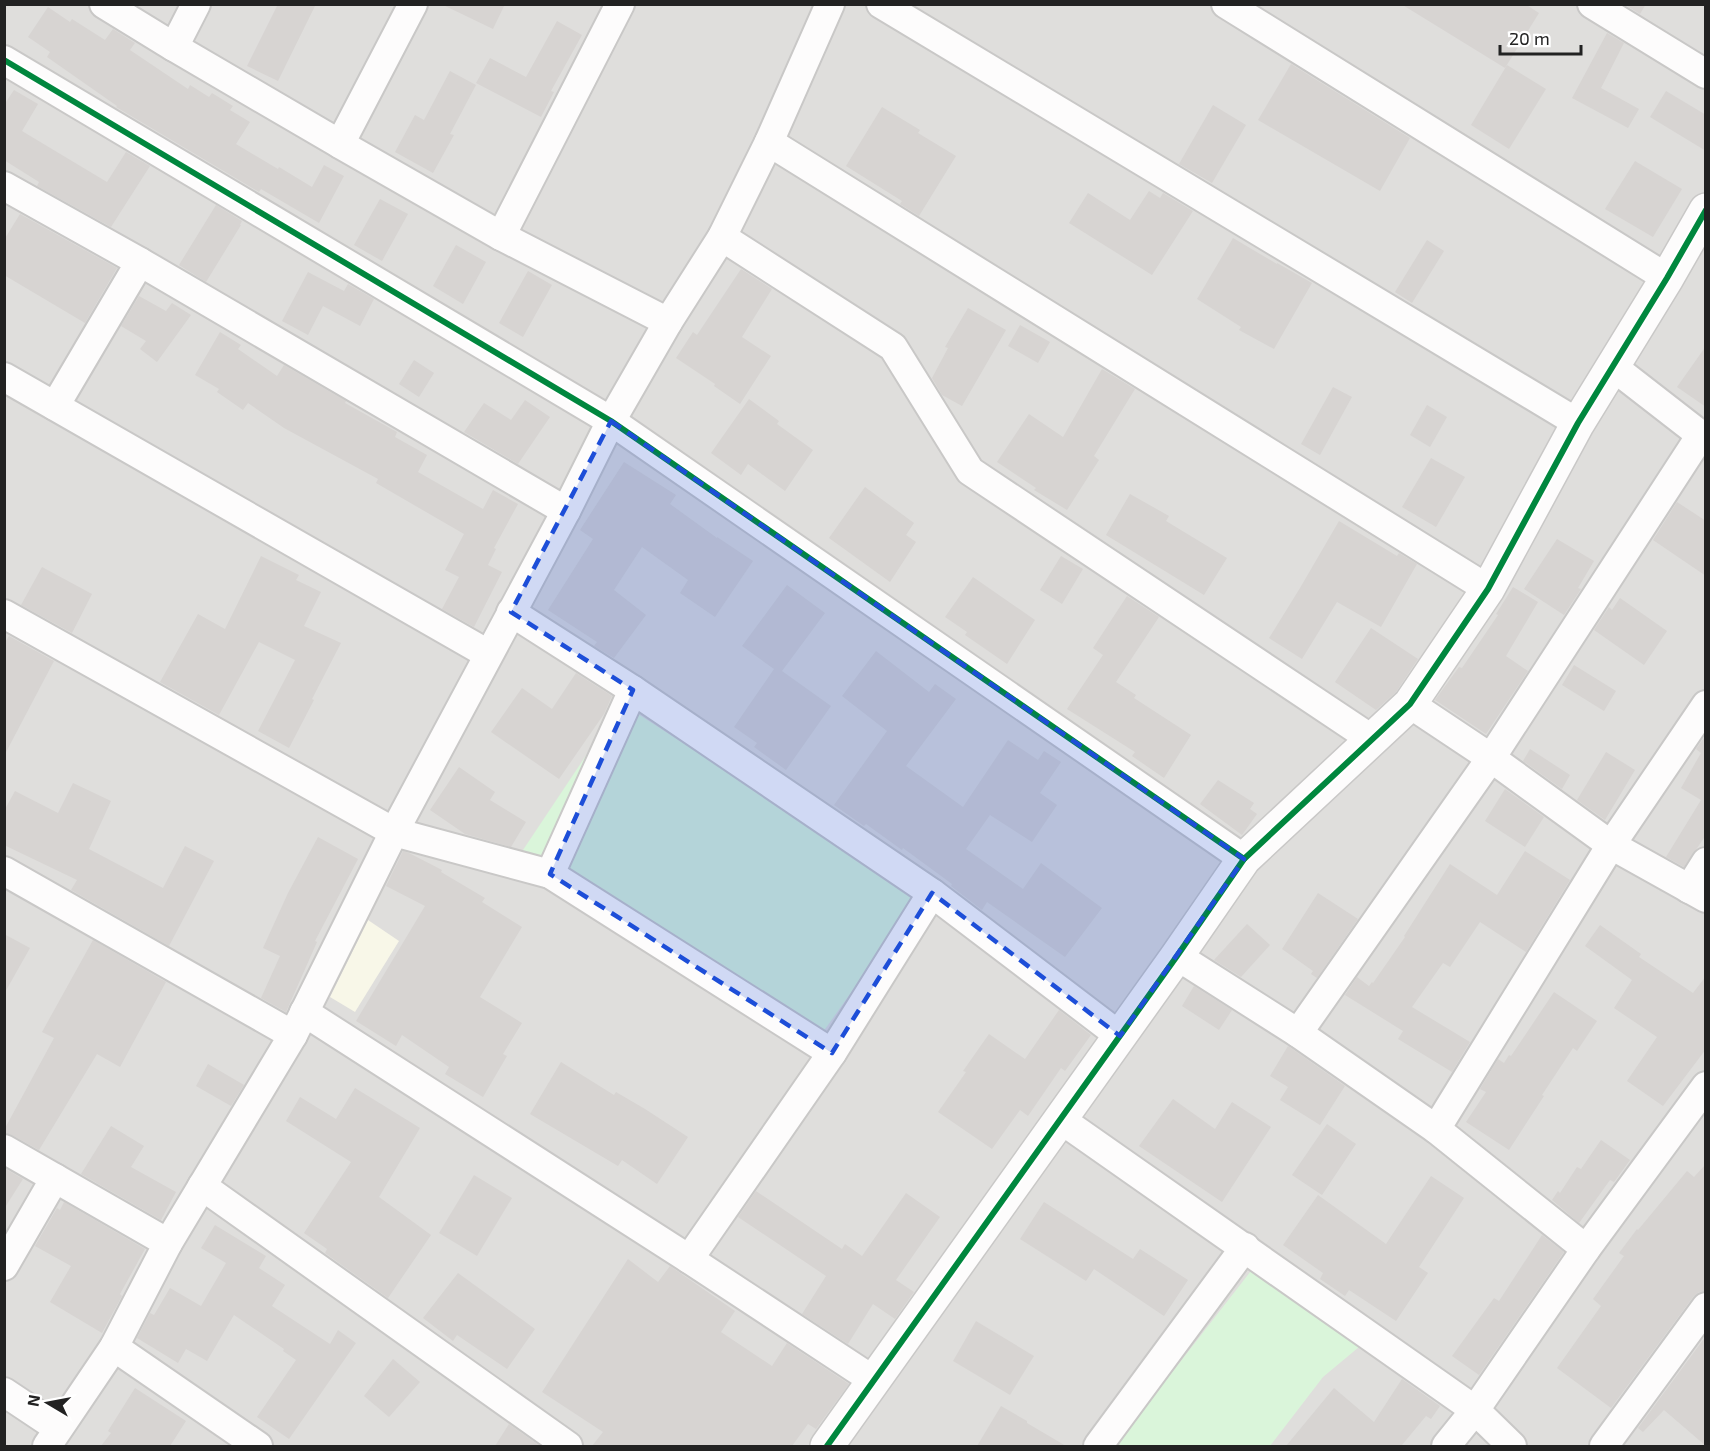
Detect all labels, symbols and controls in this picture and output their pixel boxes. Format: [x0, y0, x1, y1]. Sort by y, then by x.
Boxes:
scale bar [1500, 18, 1581, 56]
text: 20 m [1509, 27, 1550, 49]
north arrow [18, 1373, 78, 1433]
text: N [22, 1393, 43, 1408]

